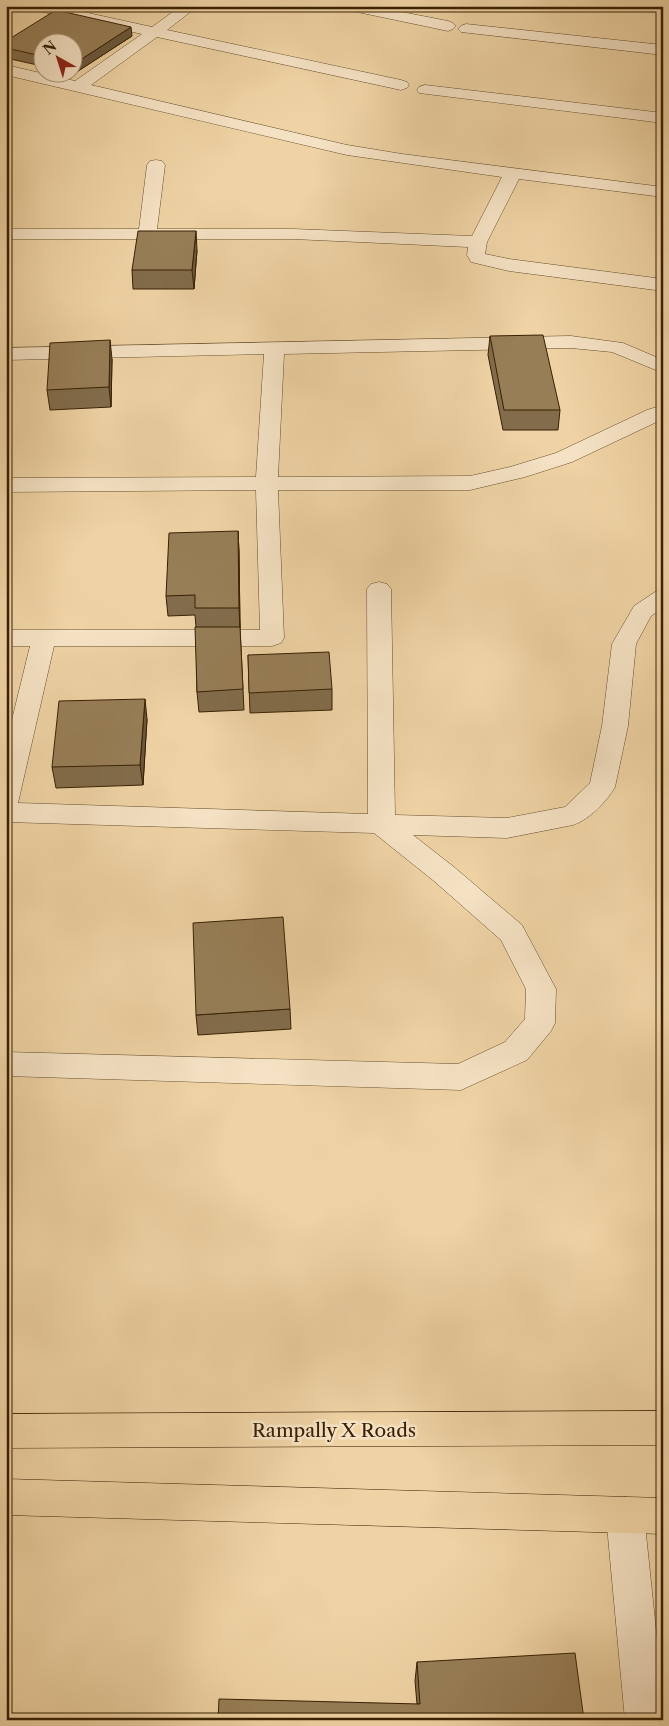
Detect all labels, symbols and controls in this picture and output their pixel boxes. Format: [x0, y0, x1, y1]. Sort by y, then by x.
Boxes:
north arrow [32, 32, 82, 82]
text: N [39, 37, 60, 59]
street label: Rampally X Roads [252, 1419, 416, 1442]

